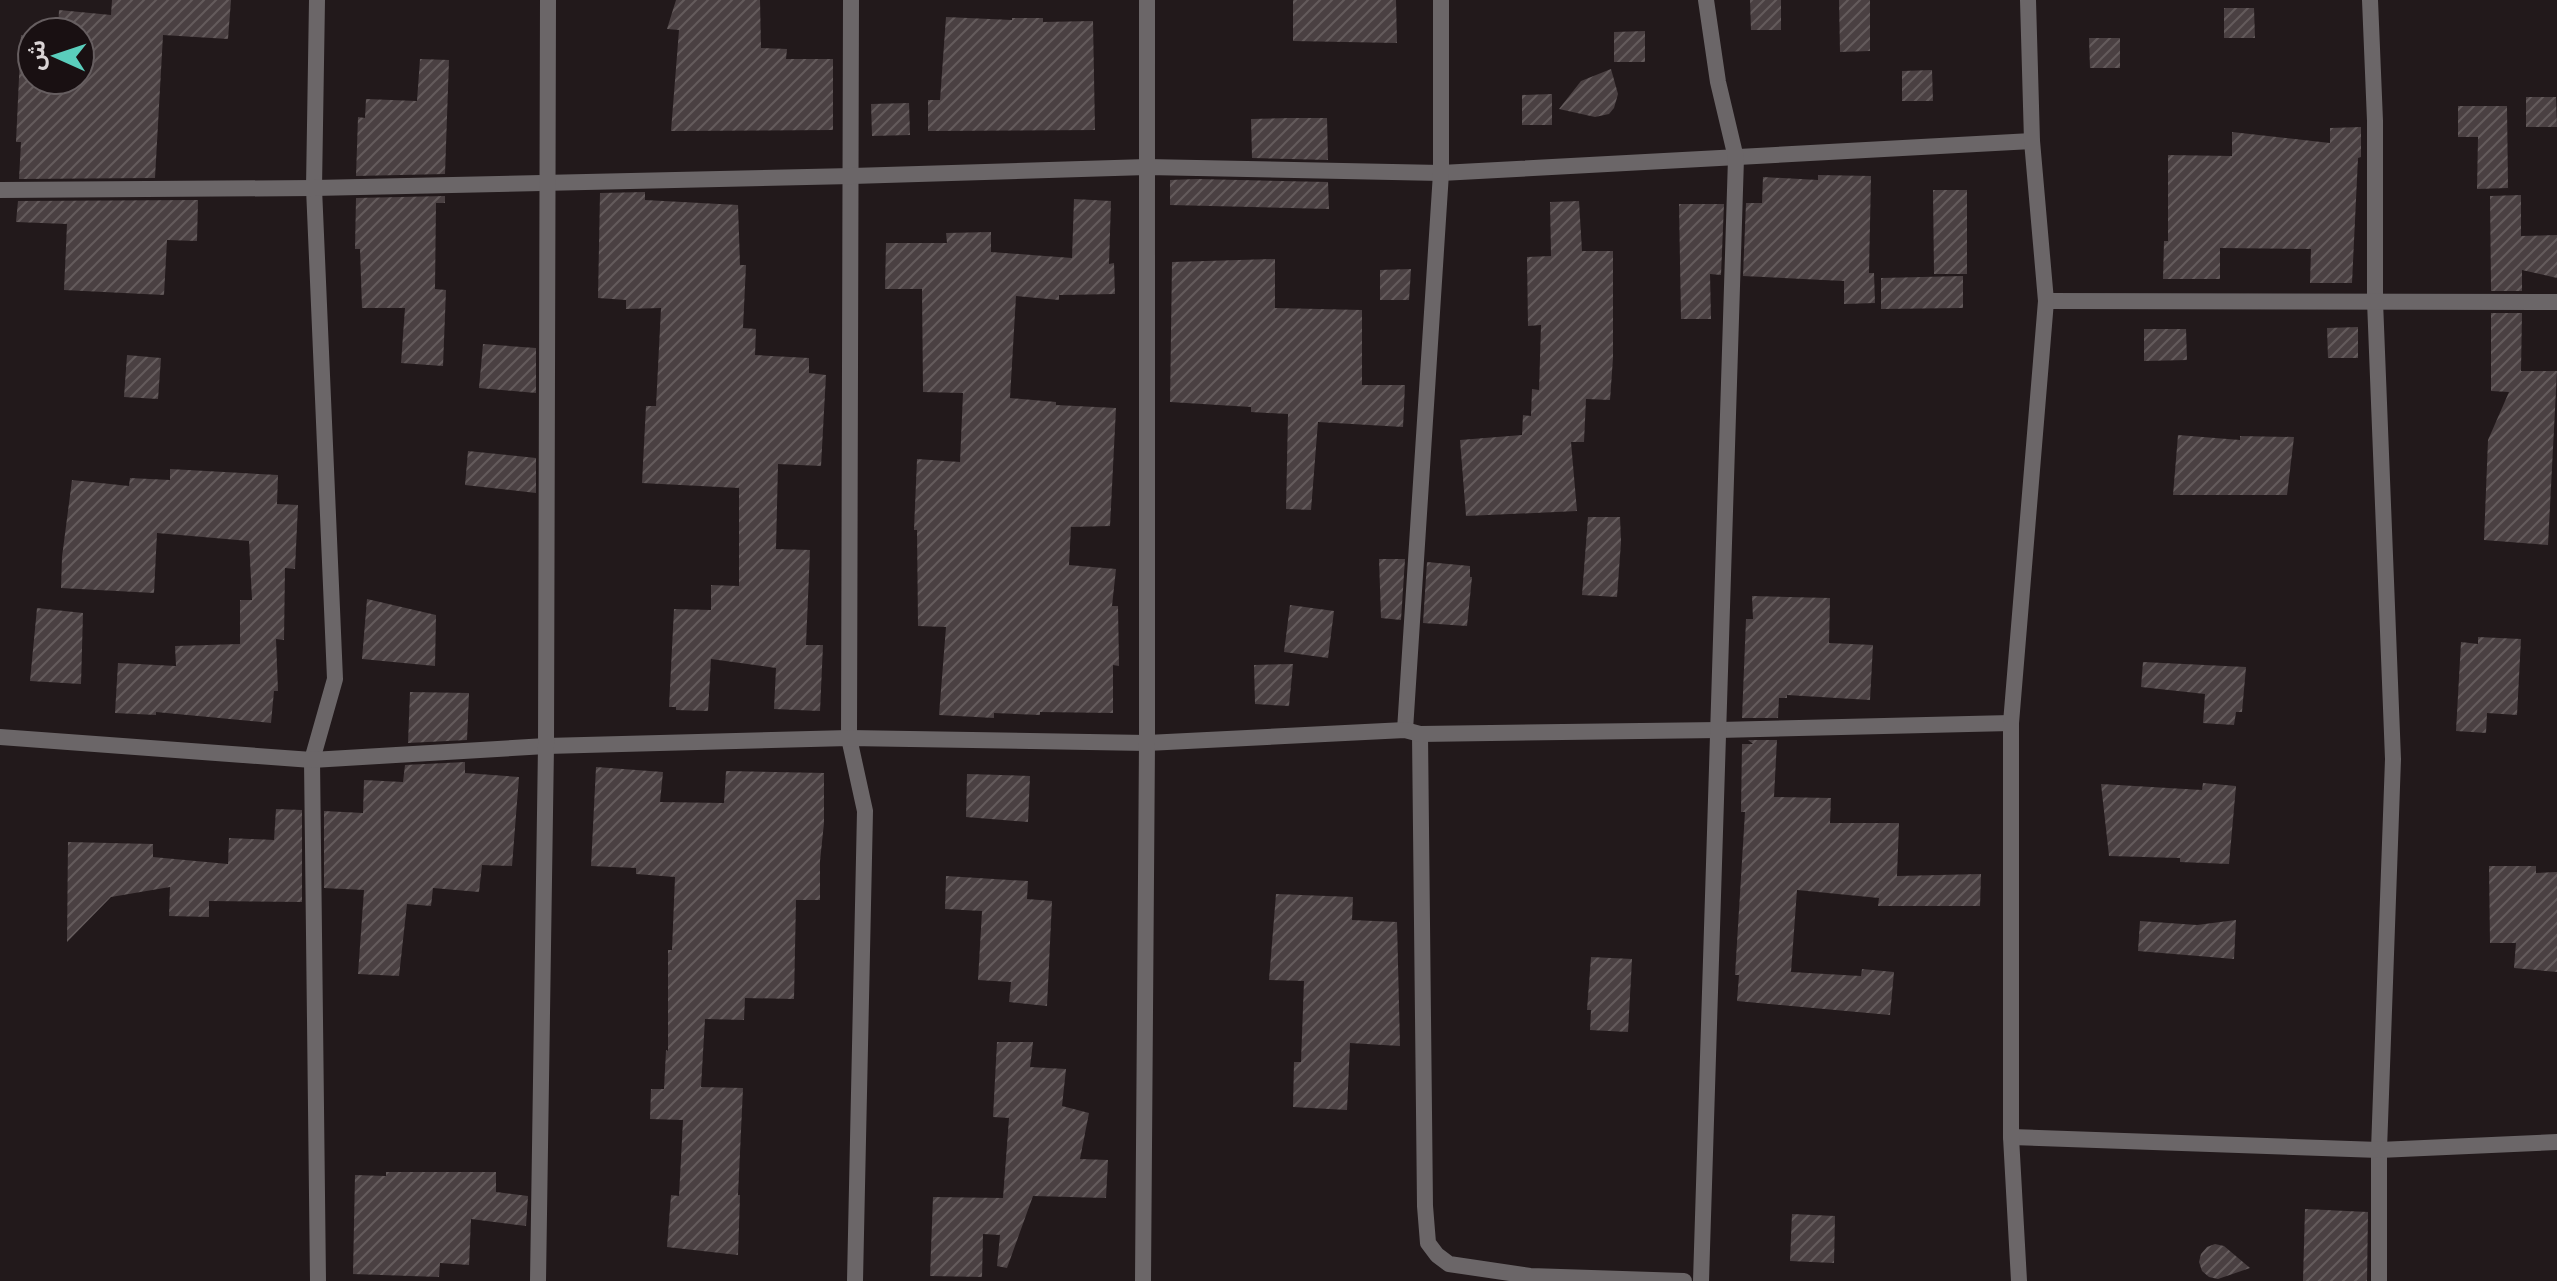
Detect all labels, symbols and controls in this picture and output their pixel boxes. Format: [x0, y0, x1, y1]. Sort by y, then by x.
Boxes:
north arrow [16, 16, 96, 96]
text: ش [22, 39, 50, 71]

